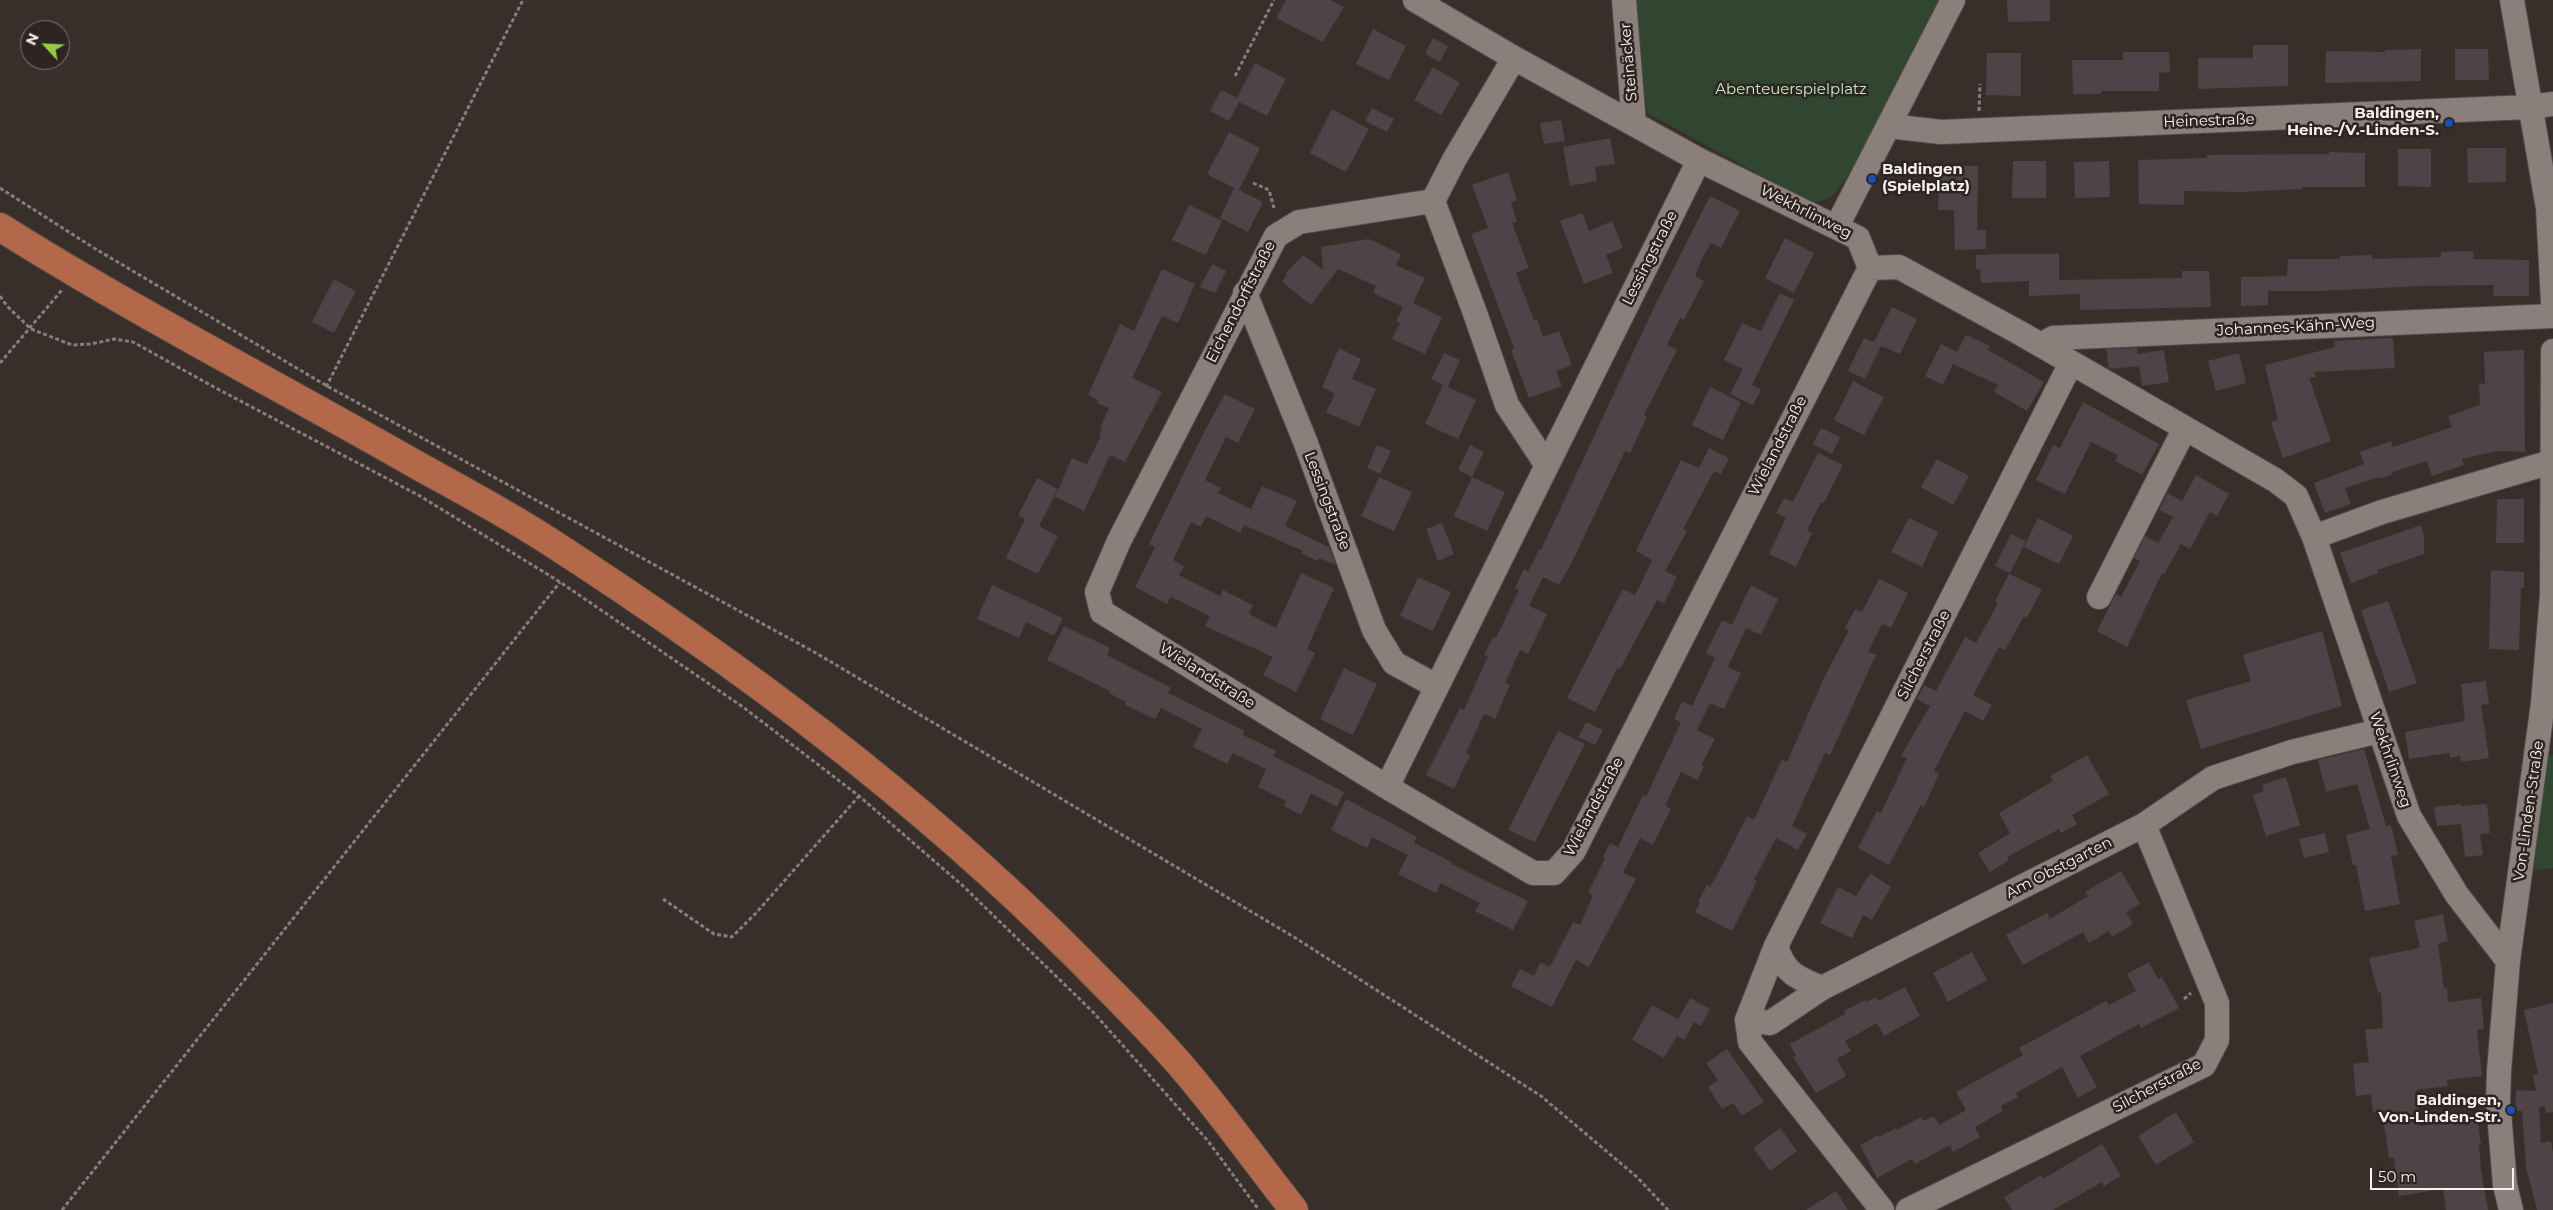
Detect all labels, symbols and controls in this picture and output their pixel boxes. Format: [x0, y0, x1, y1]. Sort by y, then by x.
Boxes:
north arrow [20, 20, 70, 70]
street label: Steinäcker [1617, 22, 1641, 102]
text: N [22, 30, 43, 48]
park label: Abenteuerspielplatz [1715, 81, 1867, 99]
place label: Baldingen, Heine-/V.-Linden-S. [2287, 105, 2439, 140]
street label: Heinestraße [2163, 110, 2255, 132]
marker: Baldingen, Heine-/V.-Linden-S. [2443, 117, 2455, 129]
place label: Baldingen (Spielplatz) [1882, 161, 1970, 196]
marker: Baldingen (Spielplatz) [1866, 173, 1878, 185]
street label: Wekhrlinweg [1757, 181, 1855, 243]
street label: Lessingstraße [1618, 208, 1682, 308]
street label: Eichendorffstraße [1203, 238, 1279, 366]
street label: Johannes-Kähn-Weg [2216, 314, 2376, 340]
street label: Wielandstraße [1745, 393, 1811, 499]
street label: Lessingstraße [1300, 449, 1354, 553]
street label: Silcherstraße [1894, 607, 1954, 703]
street label: Wielandstraße [1156, 639, 1258, 713]
street label: Wekhrlinweg [2365, 710, 2415, 810]
street label: Von-Linden-Straße [2510, 740, 2548, 882]
street label: Wielandstraße [1560, 754, 1628, 860]
street label: Am Obstgarten [2003, 833, 2115, 903]
street label: Silcherstraße [2110, 1055, 2204, 1117]
place label: Baldingen, Von-Linden-Str. [2379, 1092, 2501, 1127]
marker: Baldingen, Von-Linden-Str. [2505, 1104, 2517, 1116]
scale bar [2373, 1158, 2517, 1190]
text: 50 m [2378, 1167, 2416, 1186]

